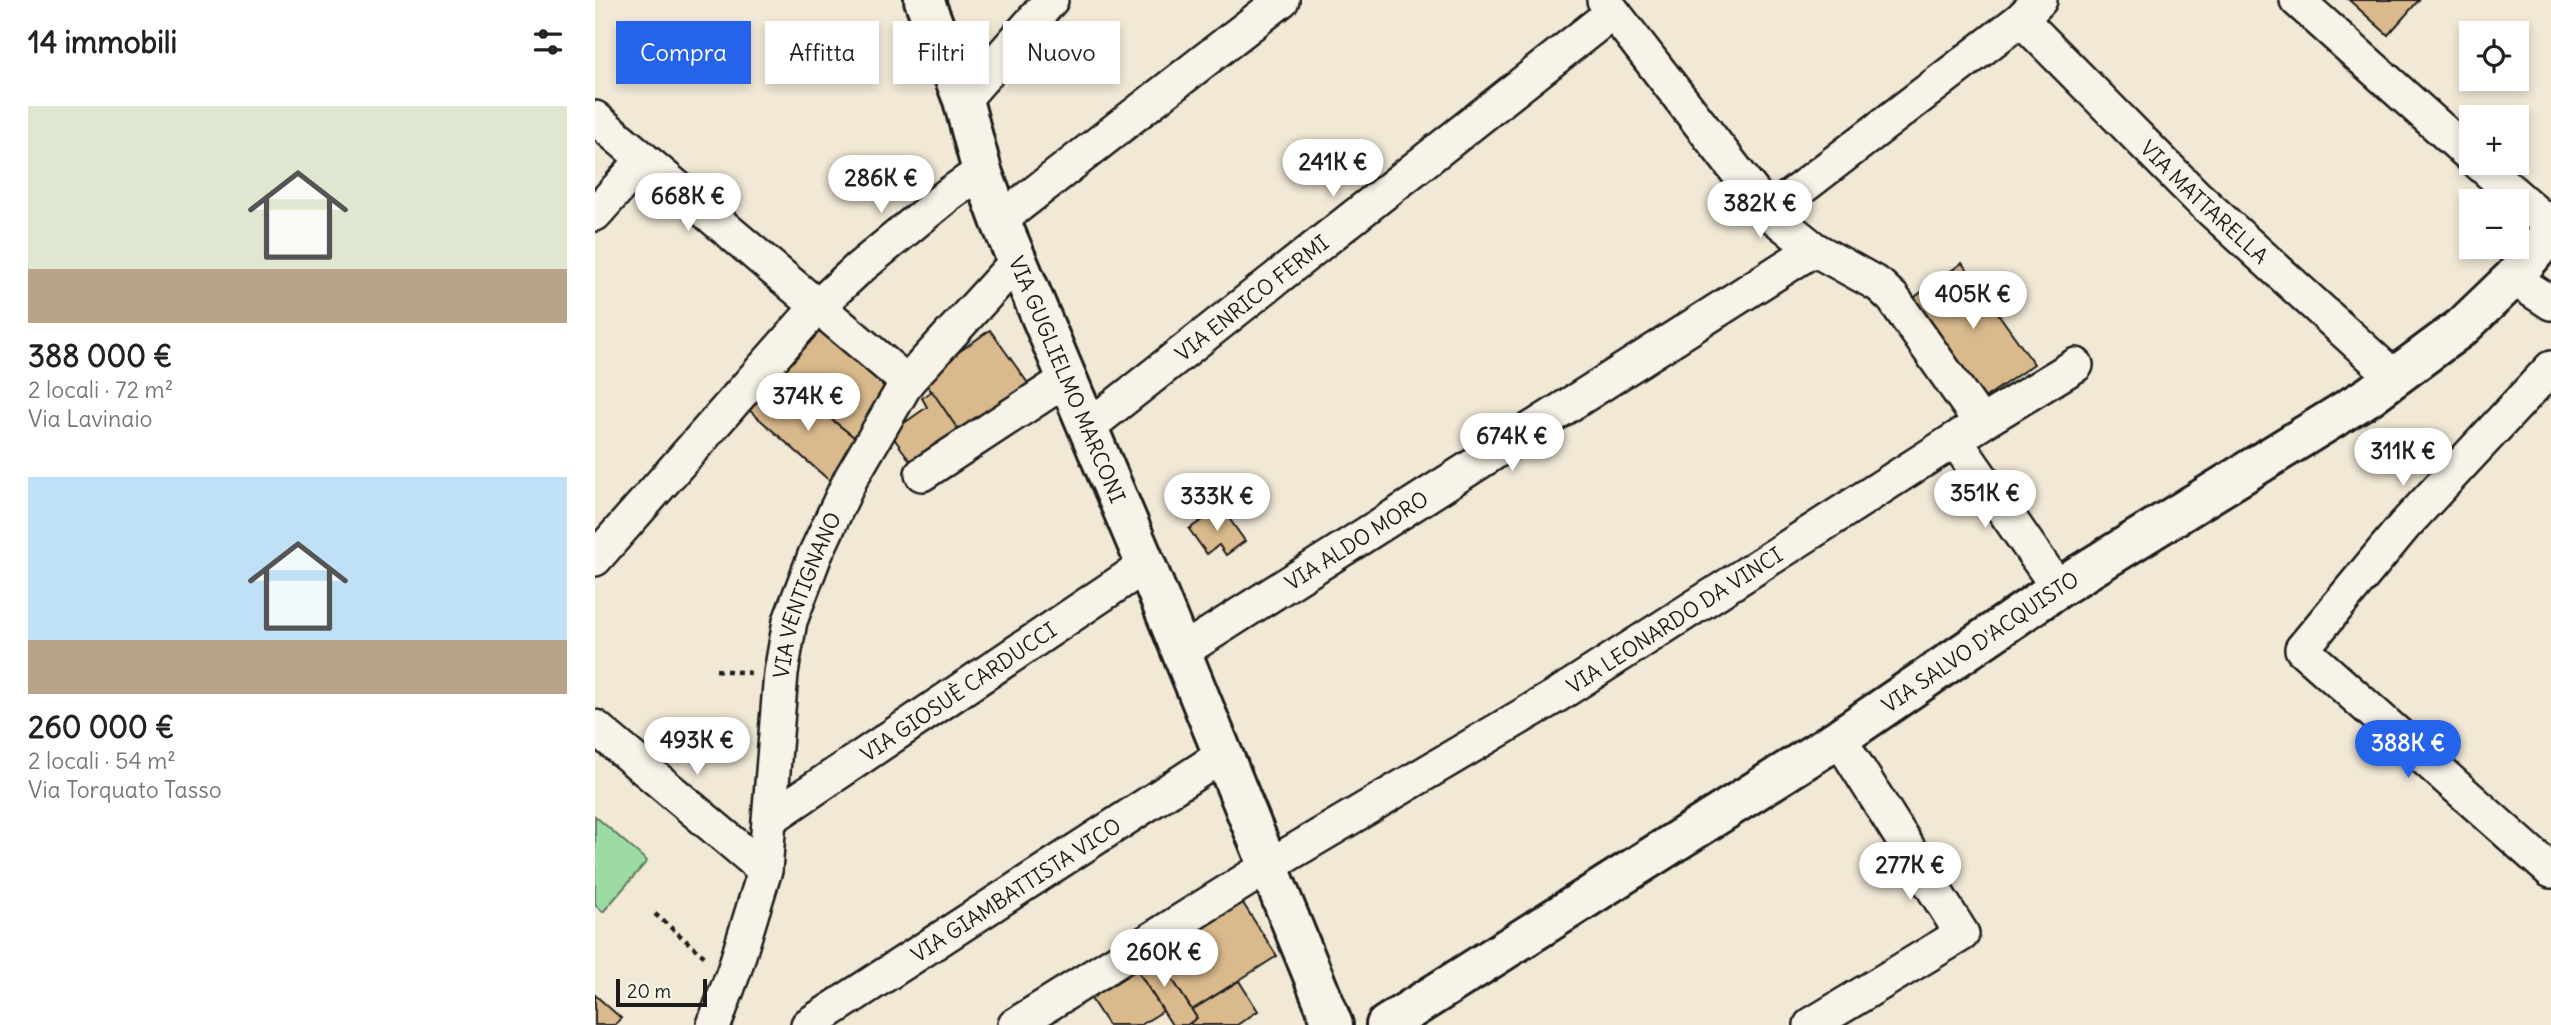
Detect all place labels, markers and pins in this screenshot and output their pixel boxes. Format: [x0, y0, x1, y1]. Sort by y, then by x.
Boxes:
pin: 241K € [1276, 140, 1390, 199]
pin: 286K € [824, 156, 938, 215]
pin: 668K € [631, 174, 745, 233]
pin: 382K € [1703, 180, 1817, 240]
pin: 405K € [1916, 272, 2030, 331]
pin: 374K € [751, 374, 865, 433]
pin: 674K € [1455, 414, 1569, 473]
pin: 311K € [2346, 428, 2460, 488]
pin: 351K € [1928, 470, 2042, 530]
pin: 333K € [1160, 474, 1274, 533]
pin: 493K € [640, 718, 754, 777]
pin: 388K € [2351, 720, 2465, 780]
pin: 277K € [1853, 842, 1967, 902]
pin: 260K € [1107, 930, 1221, 989]

